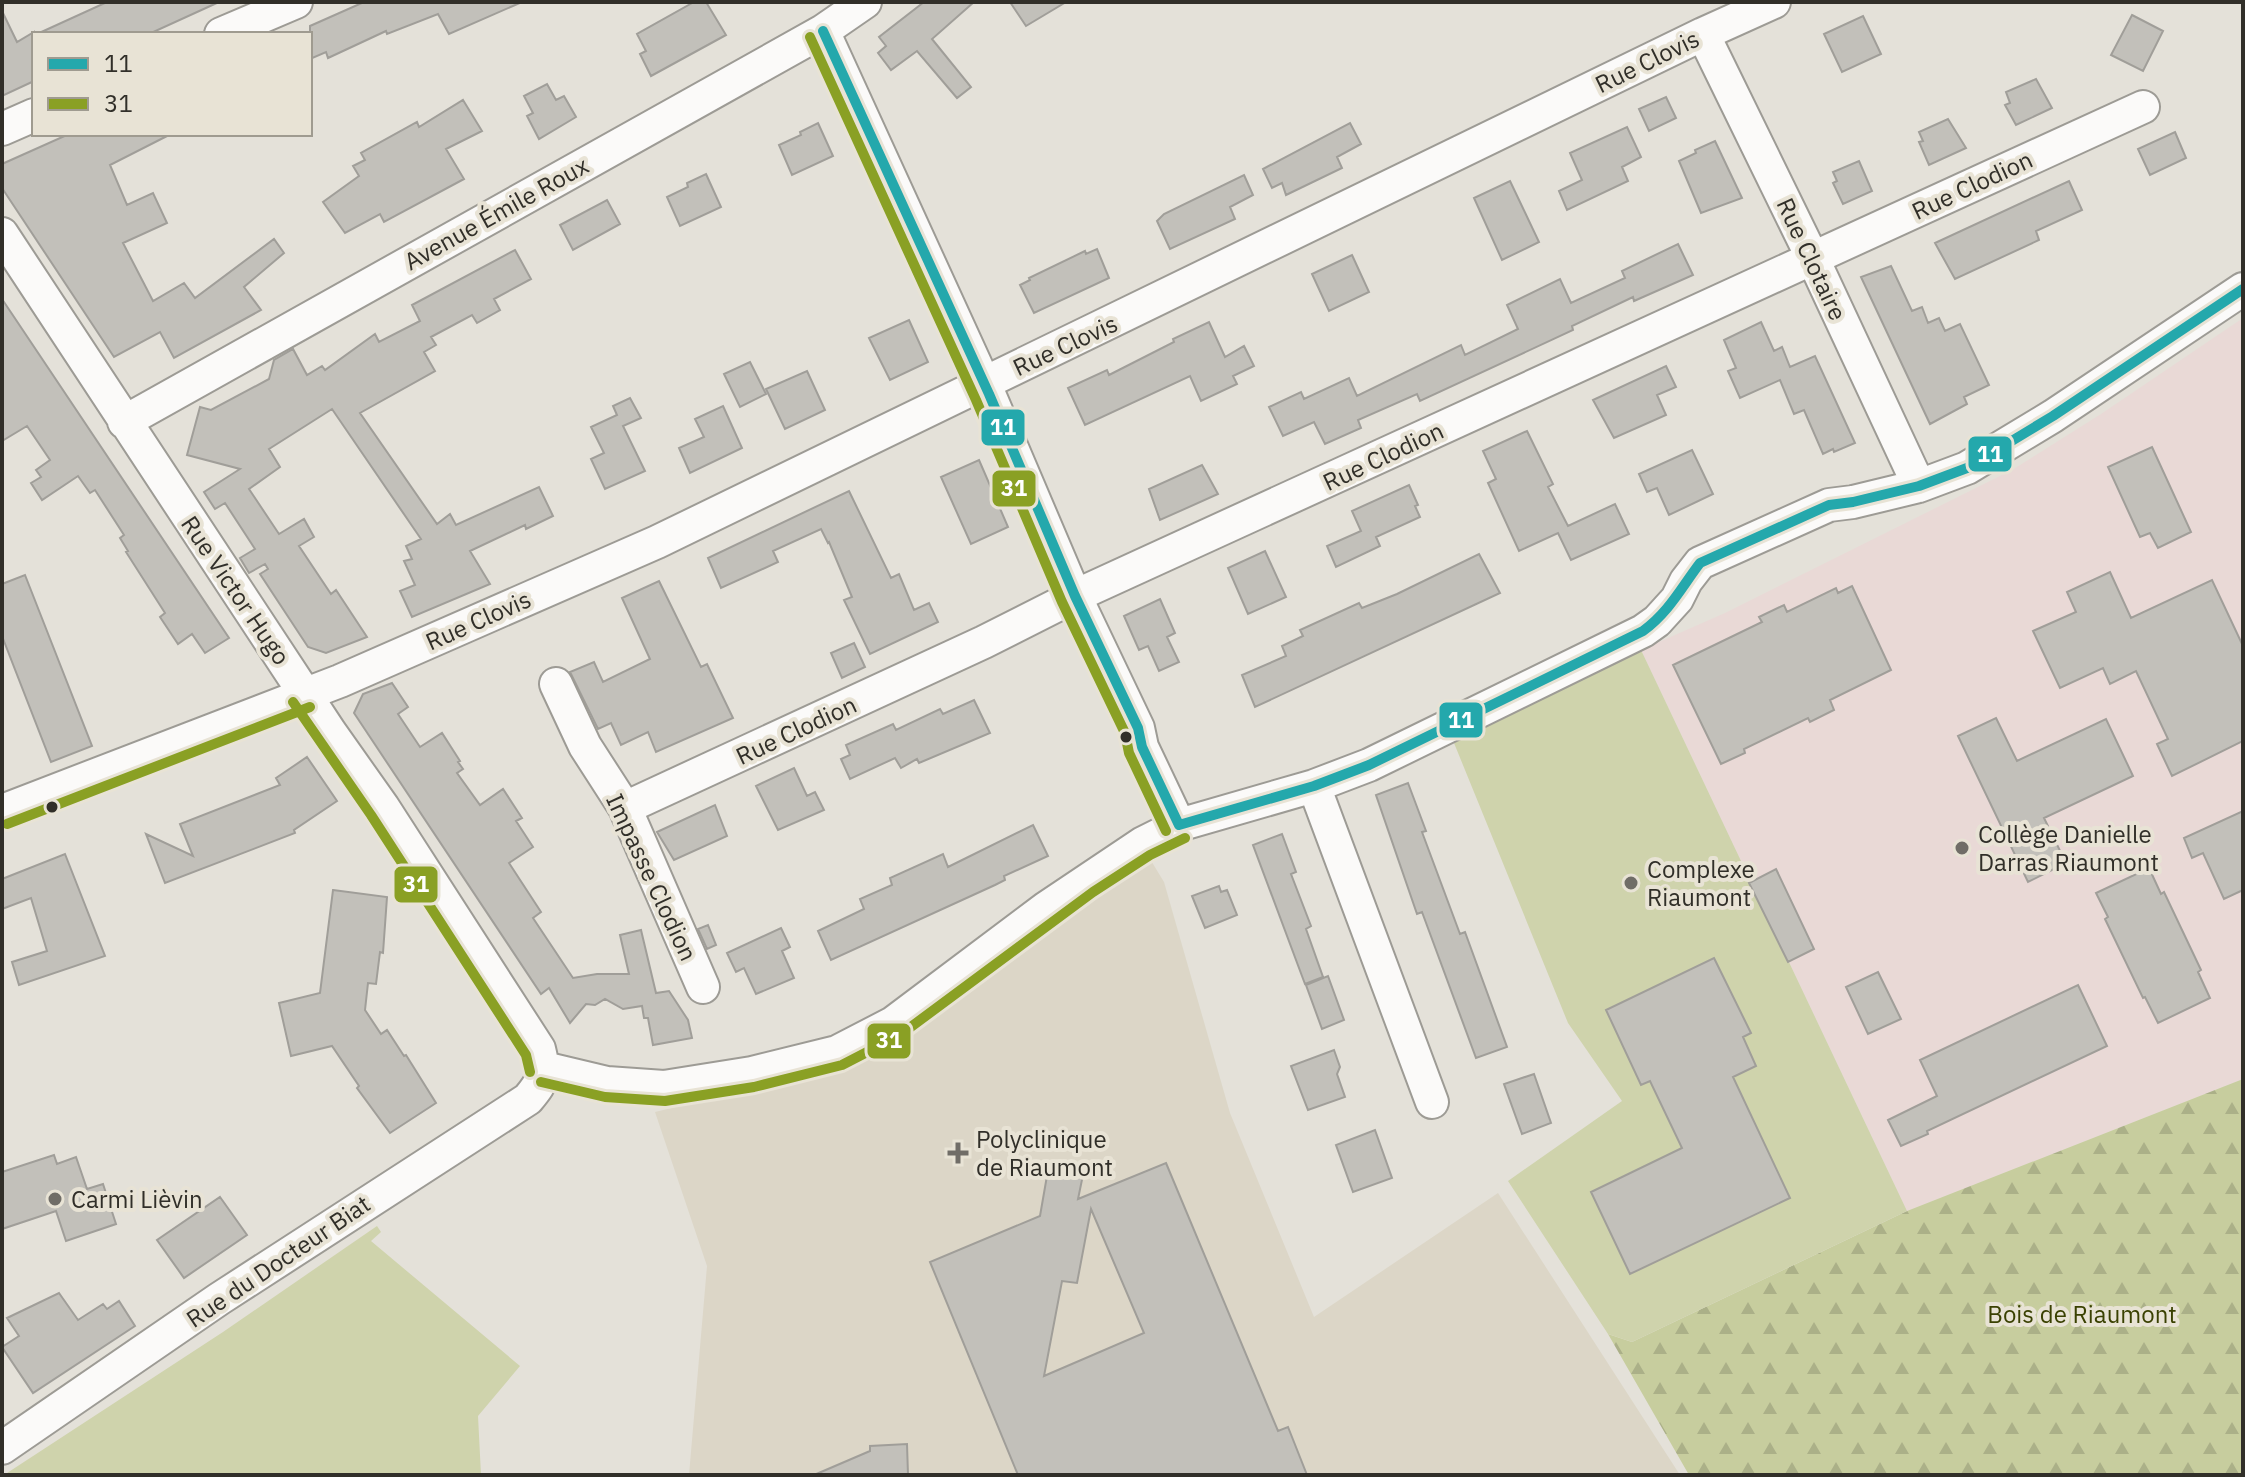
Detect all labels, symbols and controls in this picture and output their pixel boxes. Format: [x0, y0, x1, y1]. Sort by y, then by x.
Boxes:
street label: Rue Clovis [1590, 22, 1704, 100]
legend [32, 32, 312, 136]
text: 11 [104, 47, 133, 79]
text: 31 [104, 87, 133, 119]
street label: Rue Clodion [1906, 143, 2038, 227]
street label: Avenue Émile Roux [398, 149, 594, 277]
street label: Rue Clotaire [1770, 193, 1854, 325]
street label: Rue Clovis [1007, 307, 1123, 383]
line badge: 11 [980, 408, 1026, 447]
text: 11 [990, 412, 1016, 441]
street label: Rue Clodion [1317, 414, 1449, 498]
line badge: 11 [1967, 435, 2013, 473]
text: 11 [1977, 439, 2003, 468]
line badge: 31 [991, 469, 1037, 508]
text: 31 [1001, 473, 1027, 502]
street label: Rue Victor Hugo [174, 509, 298, 671]
street label: Rue Clovis [420, 583, 536, 657]
street label: Rue Clodion [730, 688, 862, 772]
line badge: 11 [1438, 701, 1484, 739]
text: 11 [1448, 705, 1474, 734]
unlabelled marker [1118, 729, 1134, 745]
street label: Impasse Clodion [599, 788, 705, 966]
unlabelled marker [44, 799, 60, 815]
place label: Collège Danielle Darras Riaumont [1978, 818, 2159, 878]
marker: Collège Danielle Darras Riaumont [1953, 839, 1971, 857]
place label: Complexe Riaumont [1647, 853, 1755, 913]
line badge: 31 [393, 865, 439, 904]
text: 31 [403, 869, 429, 898]
marker: Complexe Riaumont [1622, 874, 1640, 892]
line badge: 31 [866, 1022, 912, 1060]
text: 31 [876, 1025, 902, 1054]
place label: Polyclinique de Riaumont [976, 1123, 1113, 1183]
marker: Polyclinique de Riaumont [947, 1142, 969, 1164]
place label: Carmi Lièvin [71, 1183, 203, 1215]
street label: Rue du Docteur Biat [180, 1188, 376, 1334]
marker: Carmi Lièvin [46, 1190, 64, 1208]
park label: Bois de Riaumont [1987, 1298, 2177, 1330]

